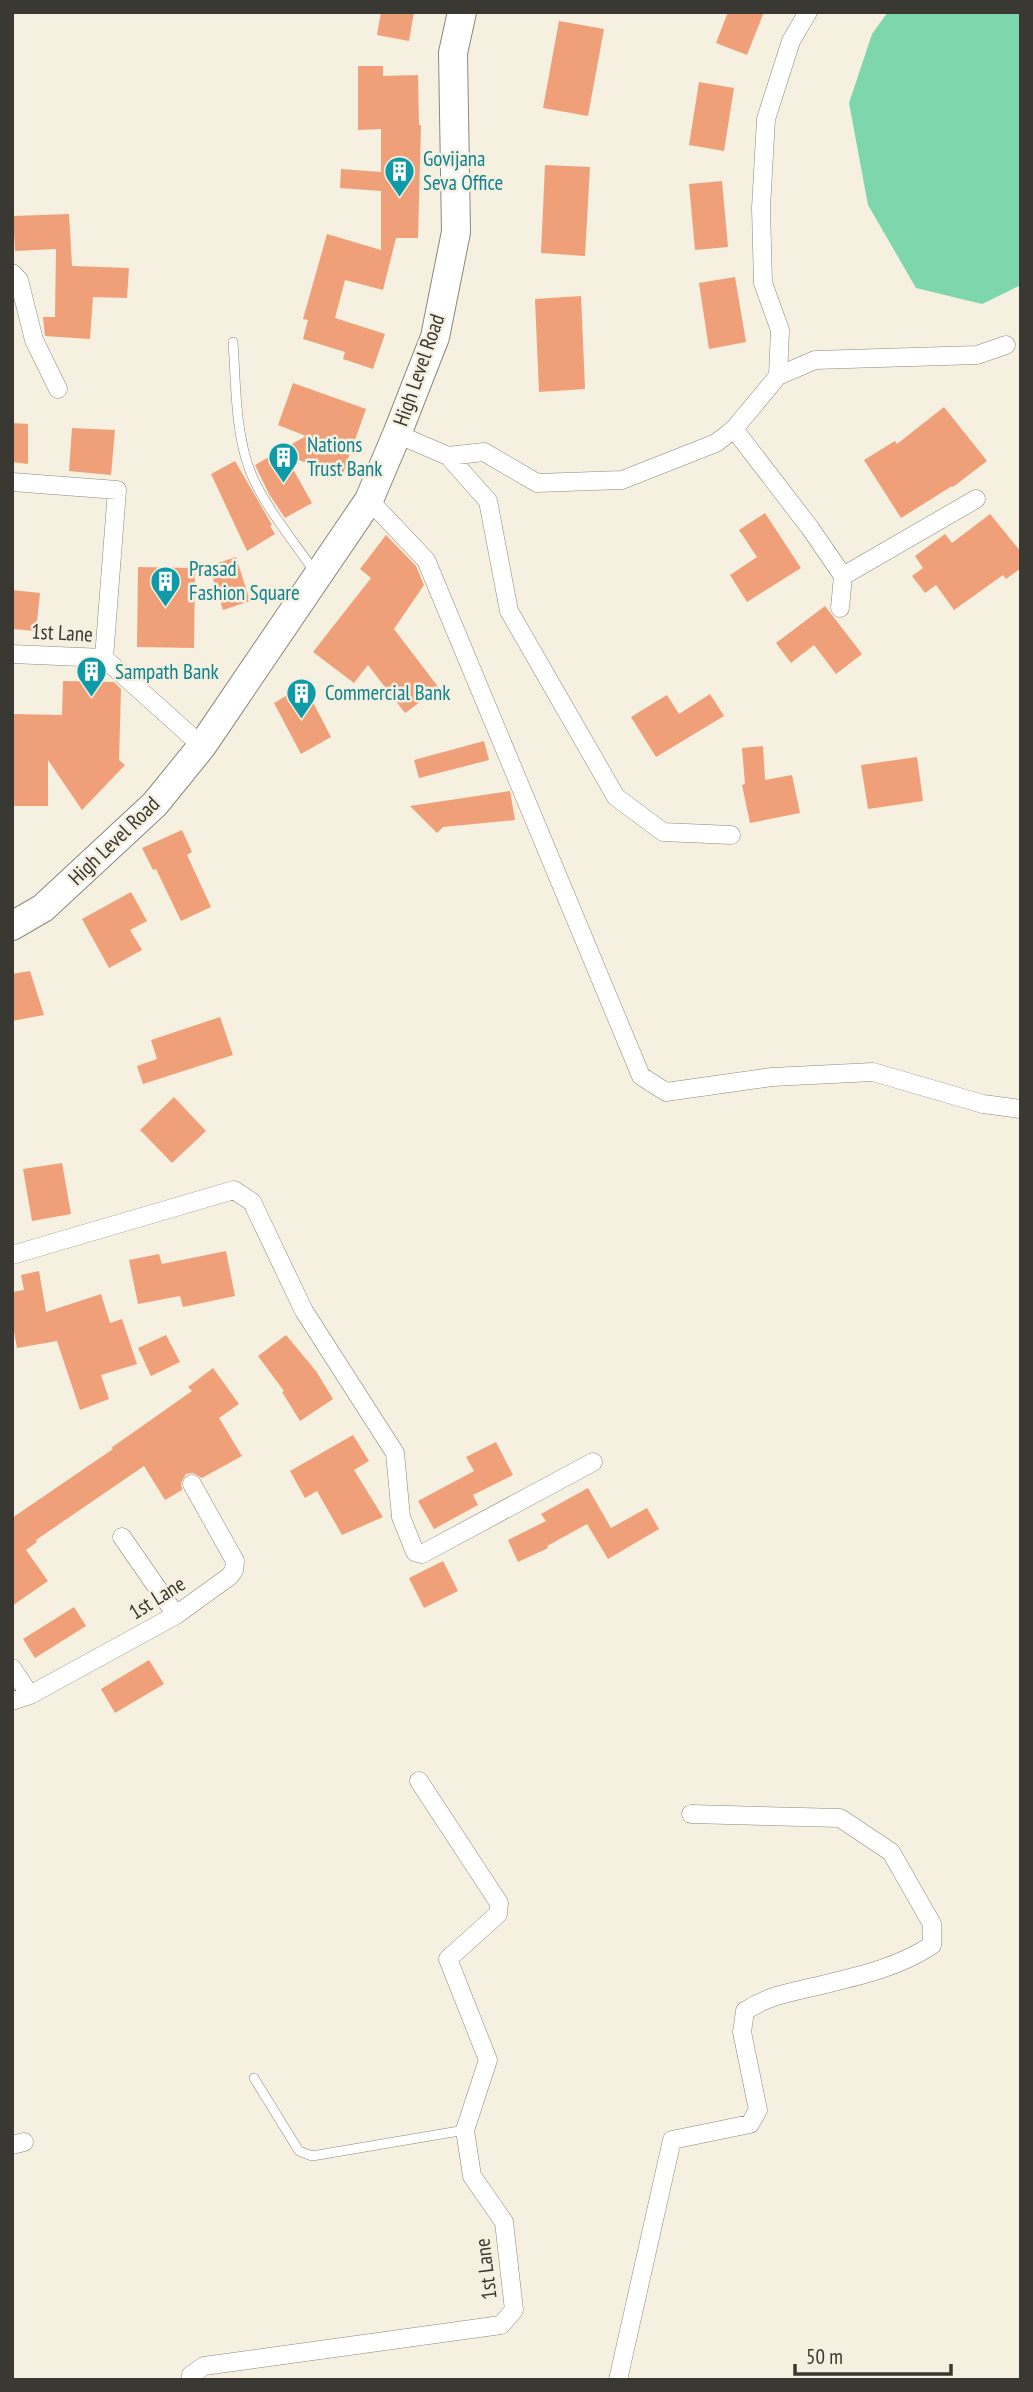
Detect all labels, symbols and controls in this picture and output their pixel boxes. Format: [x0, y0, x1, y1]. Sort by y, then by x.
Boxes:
place label: Govijana Seva Office [423, 145, 503, 196]
building icon: Govijana Seva Office [383, 154, 417, 198]
street label: High Level Road [387, 310, 450, 429]
place label: Nations Trust Bank [307, 431, 382, 482]
building icon: Nations Trust Bank [267, 440, 301, 484]
place label: Prasad Fashion Square [189, 555, 300, 606]
building icon: Prasad Fashion Square [149, 564, 183, 608]
street label: 1st Lane [31, 617, 93, 648]
building icon: Sampath Bank [75, 655, 109, 699]
place label: Sampath Bank [115, 658, 219, 685]
building icon: Commercial Bank [285, 676, 319, 720]
place label: Commercial Bank [325, 679, 450, 706]
street label: High Level Road [62, 790, 165, 891]
street label: 1st Lane [124, 1570, 190, 1625]
street label: 1st Lane [468, 2237, 503, 2301]
scale bar [795, 2332, 951, 2376]
text: 50 m [806, 2343, 843, 2370]

